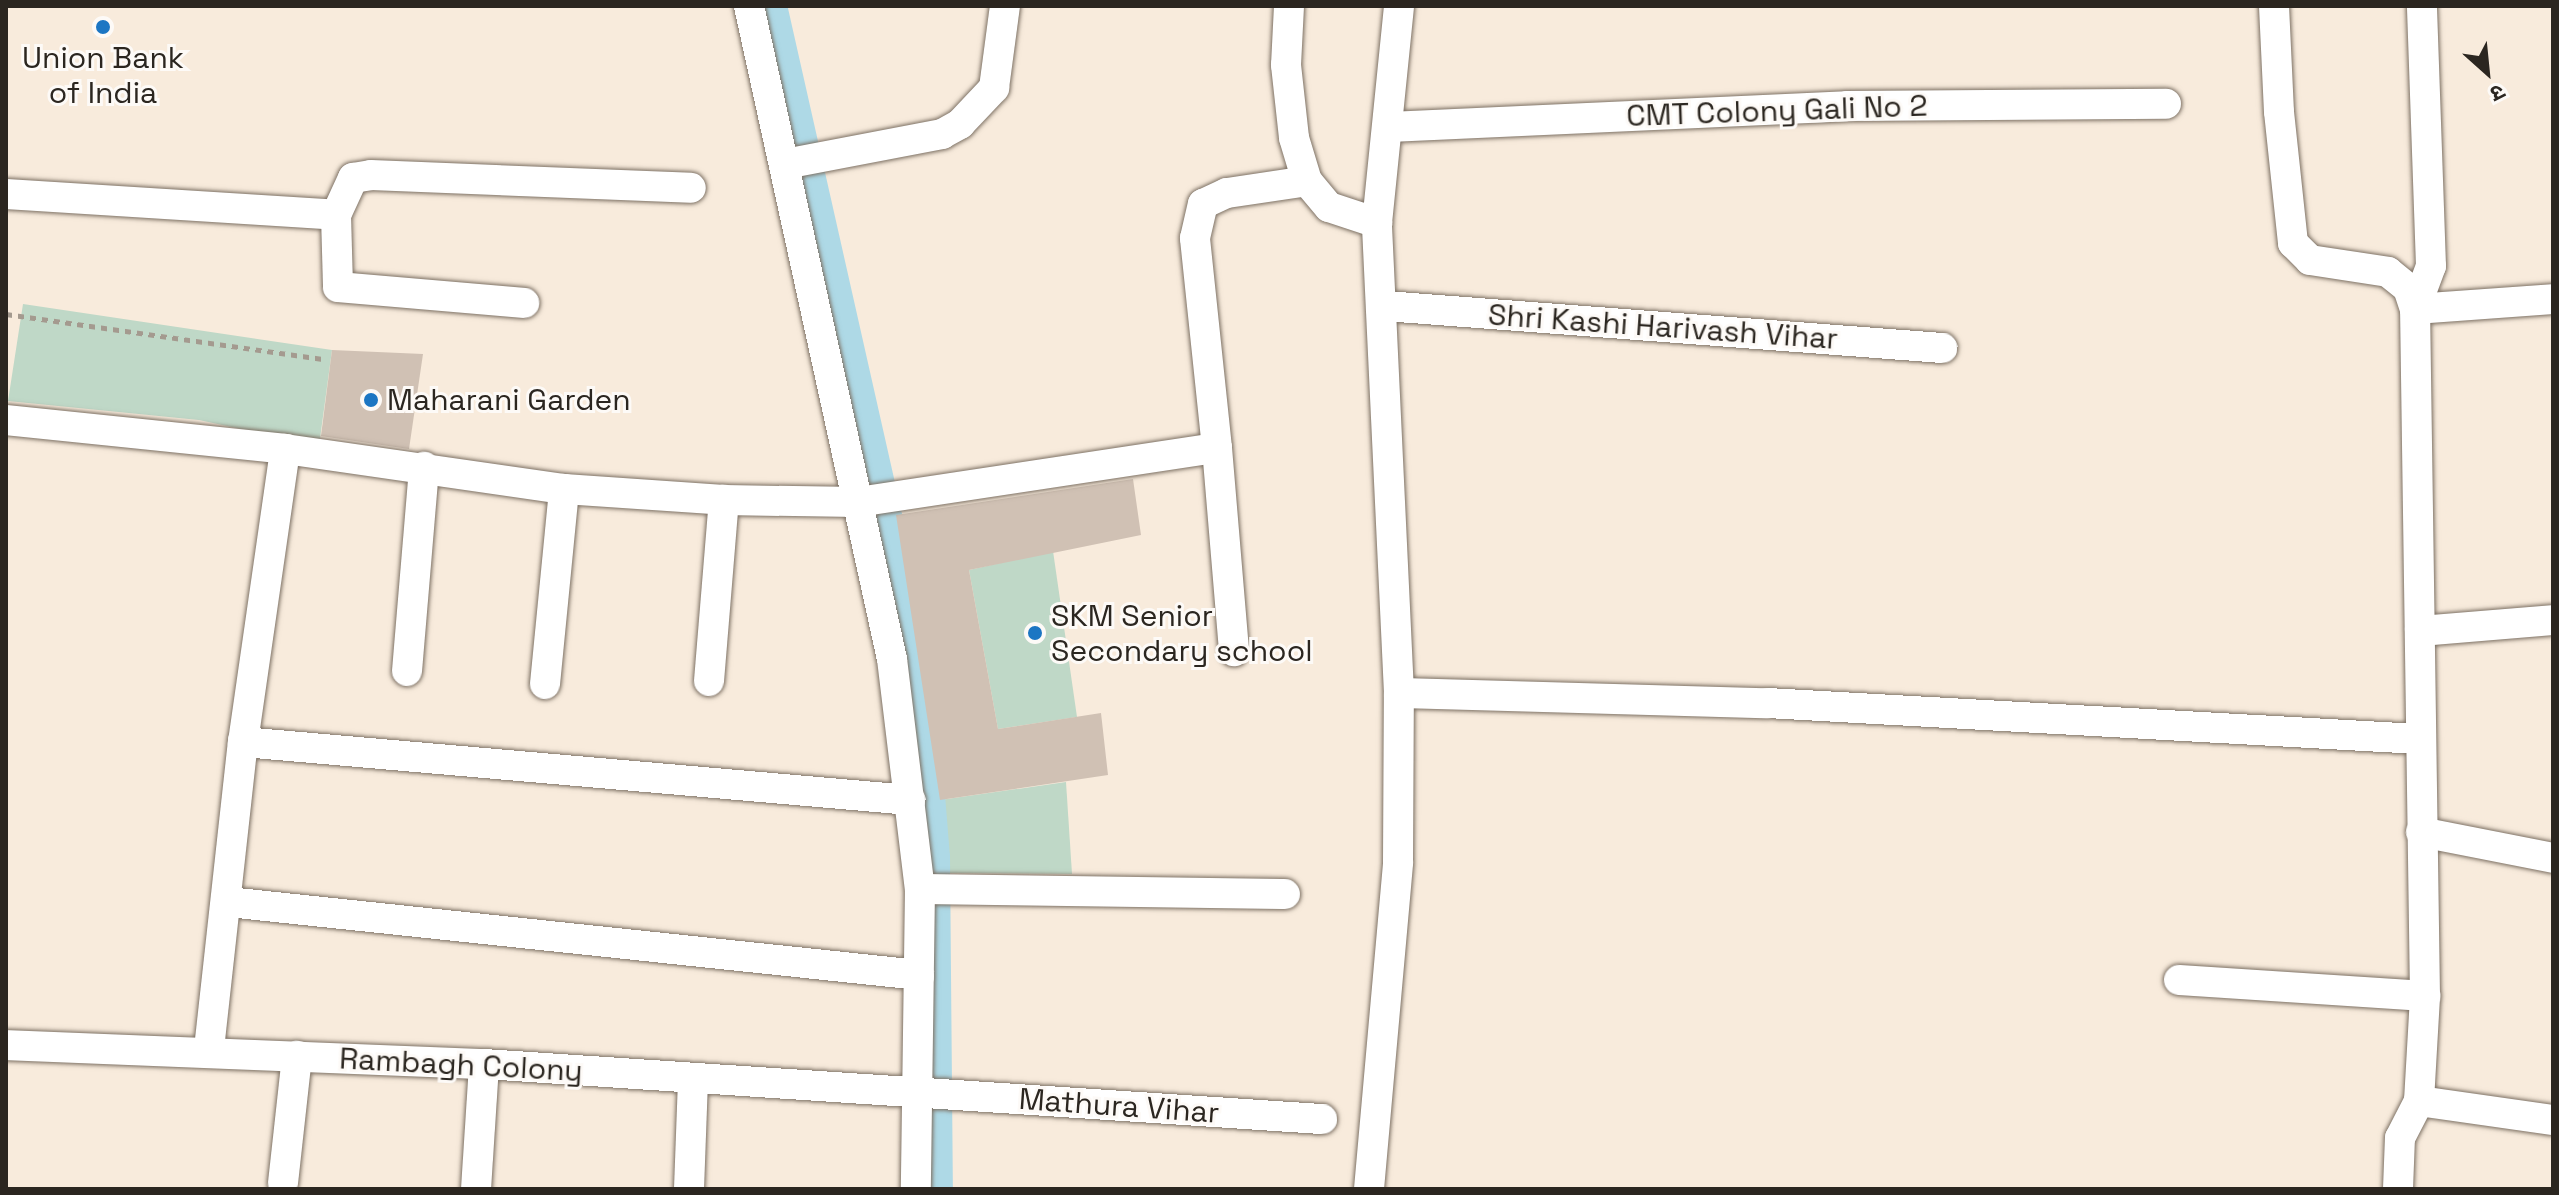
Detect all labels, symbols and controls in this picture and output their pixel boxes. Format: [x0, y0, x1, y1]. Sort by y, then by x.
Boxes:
marker: Union Bank of India [94, 18, 112, 36]
north arrow [2447, 32, 2527, 112]
place label: Union Bank of India [22, 40, 184, 110]
text: उ [2486, 78, 2510, 109]
street label: CMT Colony Gali No 2 [1625, 88, 1929, 134]
street label: Shri Kashi Harivash Vihar [1487, 297, 1839, 357]
place label: Maharani Garden [387, 382, 631, 418]
marker: Maharani Garden [362, 391, 380, 409]
place label: SKM Senior Secondary school [1051, 598, 1313, 668]
marker: SKM Senior Secondary school [1026, 624, 1044, 642]
street label: Rambagh Colony [338, 1041, 584, 1089]
street label: Mathura Vihar [1017, 1081, 1221, 1131]

